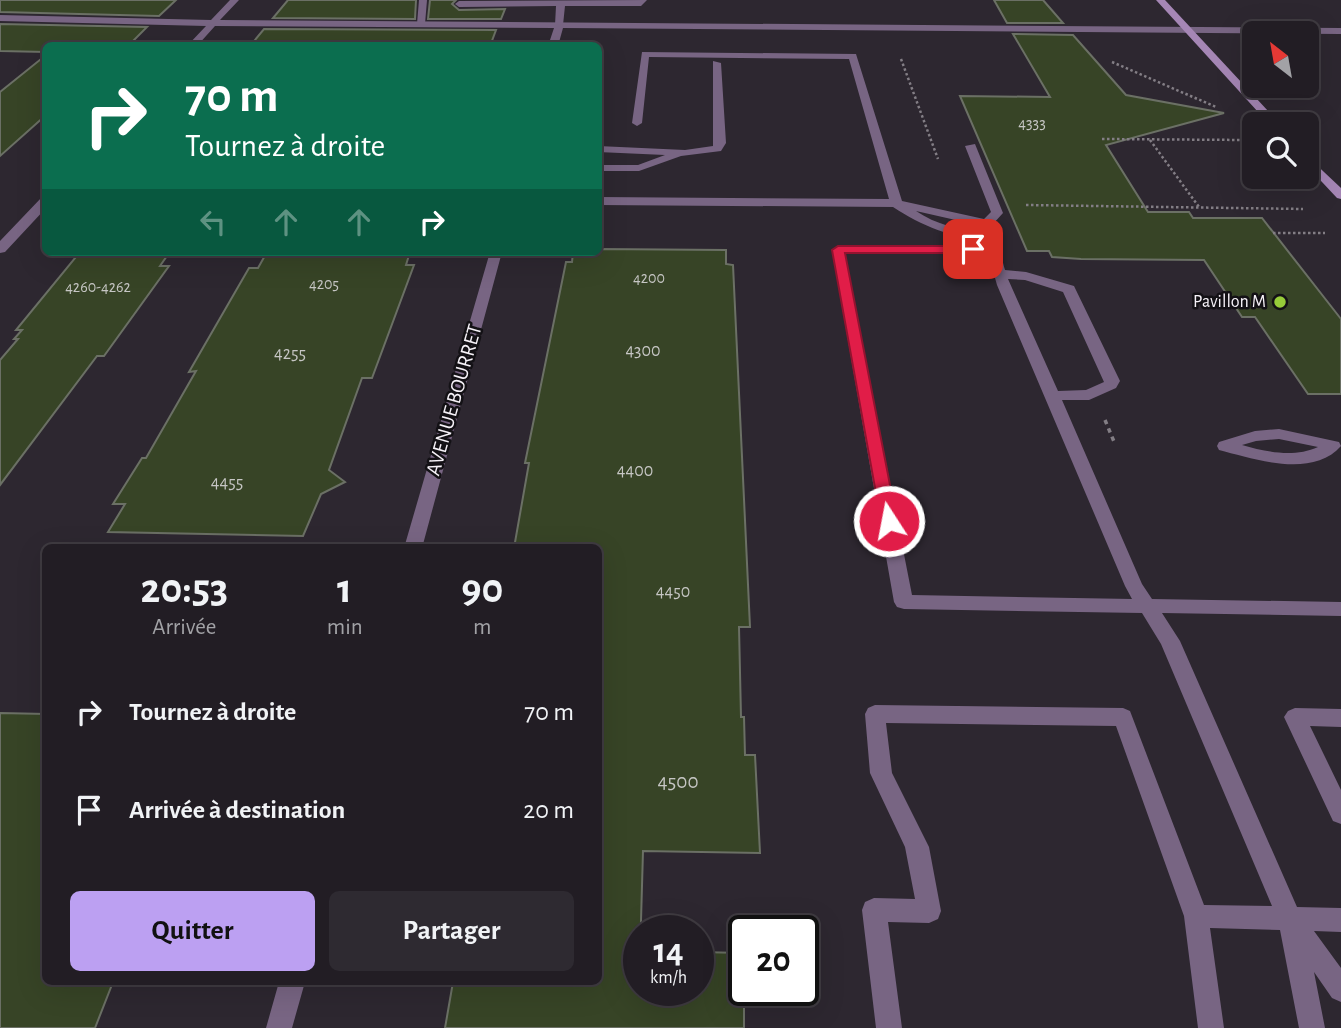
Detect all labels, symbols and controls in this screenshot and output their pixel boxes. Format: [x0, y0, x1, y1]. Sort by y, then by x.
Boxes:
north arrow [1242, 21, 1320, 98]
map controls [1242, 21, 1319, 189]
icon: right [70, 70, 161, 161]
text: 70 m [185, 72, 279, 121]
button: search [1242, 112, 1319, 189]
house number: 4333 [1018, 115, 1046, 131]
text: Tournez à droite [185, 130, 385, 162]
icon: left [194, 203, 232, 241]
icon: ahead [267, 203, 305, 241]
icon: ahead [340, 203, 378, 241]
icon: right [413, 203, 451, 241]
pin [943, 219, 1003, 279]
icon: arrive [954, 230, 992, 268]
house number: 4200 [633, 270, 665, 286]
house number: 4205 [309, 276, 339, 292]
house number: 4260-4262 [65, 279, 131, 295]
place label: Pavillon M [1193, 293, 1266, 311]
marker: Pavillon M [1272, 294, 1288, 310]
street label: AVENUE BOURRET [422, 322, 486, 478]
house number: 4300 [625, 342, 661, 360]
house number: 4255 [274, 345, 306, 363]
house number: 4400 [617, 462, 653, 480]
house number: 4455 [211, 474, 243, 492]
position arrow [852, 484, 926, 558]
text: 20:53 [141, 568, 228, 610]
text: 1 [337, 568, 352, 610]
text: 90 [461, 568, 503, 610]
house number: 4450 [656, 583, 690, 601]
text: Arrivée [152, 616, 216, 639]
text: min [327, 616, 363, 639]
text: m [473, 616, 491, 639]
icon: right [70, 693, 108, 731]
text: Tournez à droite [129, 699, 296, 725]
text: 70 m [524, 699, 574, 725]
house number: 4500 [657, 771, 699, 792]
icon: arrive [70, 791, 108, 829]
text: Arrivée à destination [129, 797, 345, 823]
text: 20 m [523, 797, 574, 823]
button: Quitter [70, 891, 315, 971]
button: Partager [329, 891, 574, 971]
speed limit sign: 20 [728, 915, 819, 1006]
text: 14 [653, 934, 684, 969]
text: km/h [650, 969, 687, 987]

